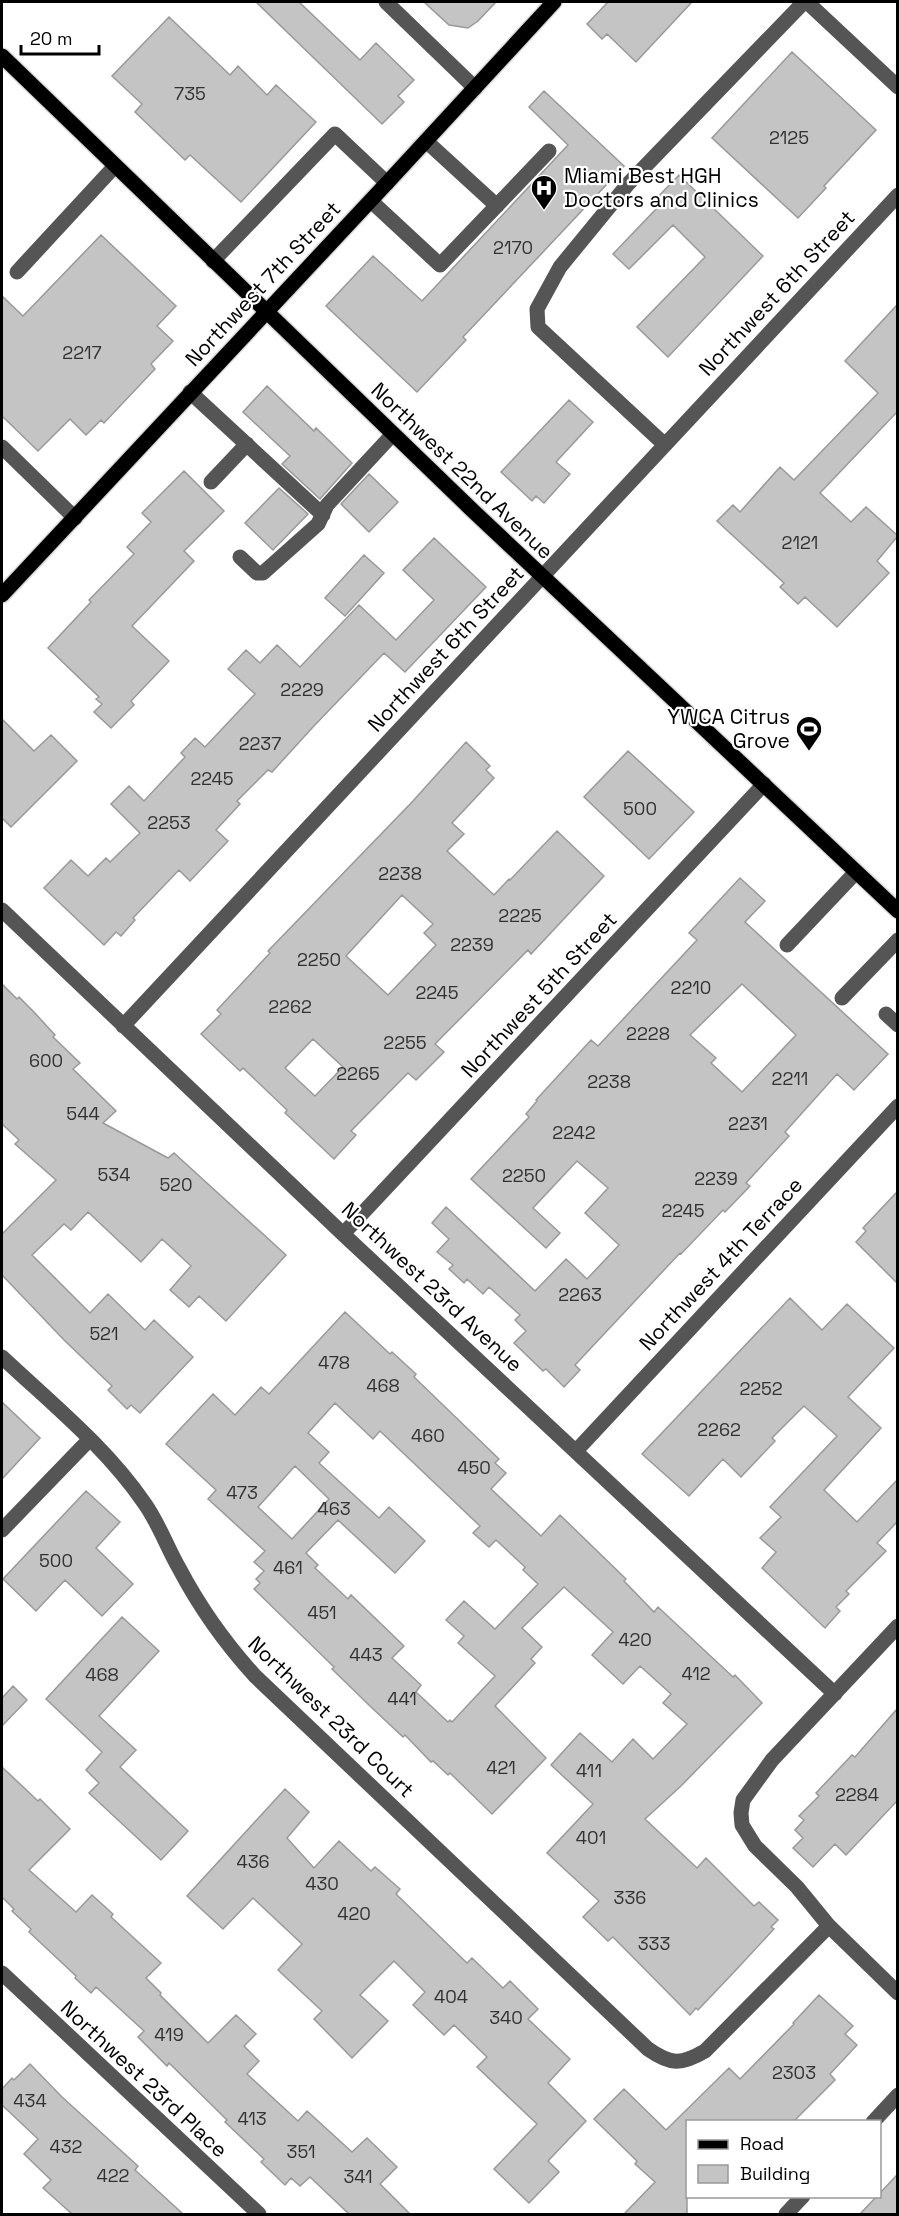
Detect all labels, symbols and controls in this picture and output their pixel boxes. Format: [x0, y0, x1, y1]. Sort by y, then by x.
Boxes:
scale bar [21, 18, 99, 56]
text: 20 m [30, 27, 73, 50]
house number: 735 [174, 82, 206, 105]
house number: 2125 [769, 126, 809, 149]
place label: Miami Best HGH Doctors and Clinics [564, 162, 759, 213]
hospital icon: Miami Best HGH Doctors and Clinics [529, 173, 559, 211]
street label: Northwest 7th Street [179, 195, 346, 372]
street label: Northwest 6th Street [693, 204, 861, 381]
house number: 2170 [493, 236, 533, 259]
house number: 2217 [62, 341, 102, 364]
street label: Northwest 22nd Avenue [365, 376, 559, 565]
house number: 2121 [782, 531, 818, 554]
street label: Northwest 6th Street [362, 560, 530, 737]
house number: 2229 [280, 678, 324, 701]
place label: YWCA Citrus Grove [667, 703, 790, 754]
sports icon: YWCA Citrus Grove [794, 714, 824, 752]
house number: 2237 [239, 732, 281, 755]
house number: 2245 [190, 767, 234, 790]
house number: 500 [623, 797, 657, 820]
house number: 2253 [147, 811, 191, 834]
house number: 2238 [378, 862, 422, 885]
house number: 2225 [498, 904, 542, 927]
street label: Northwest 5th Street [455, 906, 622, 1083]
house number: 2239 [450, 933, 494, 956]
house number: 2250 [297, 948, 341, 971]
house number: 2210 [671, 976, 711, 999]
house number: 2245 [415, 981, 459, 1004]
house number: 2262 [268, 995, 312, 1018]
house number: 2228 [626, 1022, 670, 1045]
house number: 2255 [383, 1031, 427, 1054]
house number: 600 [29, 1049, 63, 1072]
house number: 2265 [336, 1062, 380, 1085]
house number: 2211 [772, 1067, 808, 1090]
house number: 2238 [587, 1070, 631, 1093]
house number: 544 [66, 1102, 100, 1125]
house number: 2231 [728, 1112, 768, 1135]
house number: 2242 [552, 1121, 596, 1144]
house number: 534 [98, 1163, 130, 1186]
house number: 2250 [502, 1164, 546, 1187]
house number: 2239 [694, 1167, 738, 1190]
street label: Northwest 4th Terrace [633, 1171, 808, 1356]
house number: 520 [159, 1173, 193, 1196]
street label: Northwest 23rd Avenue [336, 1196, 529, 1378]
house number: 2245 [661, 1199, 705, 1222]
house number: 2263 [558, 1283, 602, 1306]
house number: 521 [89, 1322, 119, 1345]
house number: 478 [318, 1351, 350, 1374]
house number: 468 [366, 1374, 400, 1397]
house number: 2252 [739, 1377, 783, 1400]
house number: 2262 [697, 1418, 741, 1441]
house number: 460 [411, 1424, 445, 1447]
house number: 450 [457, 1456, 491, 1479]
house number: 473 [226, 1481, 258, 1504]
house number: 463 [317, 1497, 351, 1520]
house number: 500 [39, 1549, 73, 1572]
house number: 461 [273, 1556, 303, 1579]
house number: 451 [307, 1601, 337, 1624]
house number: 420 [618, 1628, 652, 1651]
street label: Northwest 23rd Court [243, 1630, 420, 1803]
house number: 443 [349, 1643, 383, 1666]
house number: 412 [681, 1662, 711, 1685]
house number: 468 [85, 1663, 119, 1686]
house number: 441 [387, 1687, 417, 1710]
house number: 421 [486, 1756, 516, 1779]
house number: 411 [576, 1759, 602, 1782]
house number: 2284 [835, 1783, 879, 1806]
house number: 401 [576, 1826, 606, 1849]
house number: 436 [236, 1850, 270, 1873]
house number: 430 [305, 1872, 339, 1895]
house number: 336 [614, 1886, 646, 1909]
house number: 420 [337, 1902, 371, 1925]
house number: 333 [638, 1932, 670, 1955]
house number: 404 [434, 1985, 468, 2008]
street label: Northwest 23rd Place [55, 1994, 233, 2163]
house number: 340 [489, 2006, 523, 2029]
house number: 419 [154, 2023, 184, 2046]
house number: 2303 [772, 2061, 816, 2084]
house number: 434 [13, 2089, 47, 2112]
house number: 413 [237, 2107, 267, 2130]
legend [686, 2120, 881, 2198]
text: Road [740, 2132, 784, 2155]
house number: 432 [50, 2135, 82, 2158]
house number: 351 [287, 2140, 315, 2163]
text: Building [740, 2162, 810, 2185]
house number: 422 [97, 2164, 129, 2187]
house number: 341 [343, 2165, 373, 2188]

